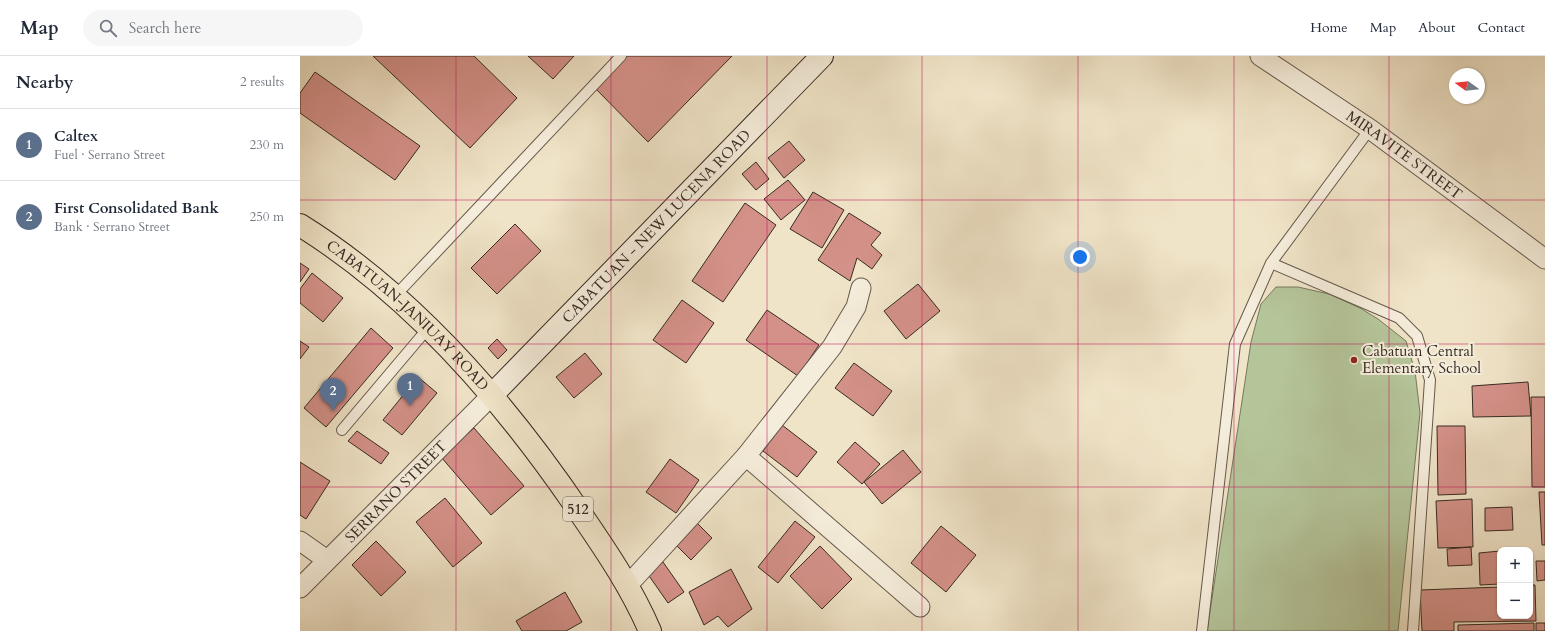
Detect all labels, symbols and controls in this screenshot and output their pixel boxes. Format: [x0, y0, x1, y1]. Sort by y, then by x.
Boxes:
search box [83, 10, 363, 46]
text: Map [20, 15, 59, 41]
icon: search [97, 17, 119, 39]
text: Search here [129, 18, 201, 38]
text: Home [1310, 18, 1348, 37]
text: Map [1370, 18, 1396, 37]
text: About [1418, 18, 1455, 37]
text: Contact [1477, 18, 1525, 37]
north arrow [1449, 68, 1485, 104]
text: Nearby [16, 71, 73, 94]
text: 2 results [240, 73, 284, 91]
street label: MIRAVITE STREET [1342, 106, 1466, 204]
street label: CABATUAN - NEW LUCENA ROAD [557, 125, 755, 327]
text: Caltex [54, 126, 98, 146]
text: 1 [26, 136, 32, 154]
text: 230 m [250, 136, 284, 154]
text: Fuel · Serrano Street [54, 146, 165, 164]
text: First Consolidated Bank [54, 198, 219, 218]
text: 2 [26, 208, 32, 226]
text: 250 m [250, 208, 284, 226]
text: Bank · Serrano Street [54, 218, 170, 236]
street label: CABATUAN-JANIUAY ROAD [322, 235, 493, 395]
your location [1070, 247, 1090, 267]
place label: Cabatuan Central Elementary School [1362, 341, 1481, 378]
marker: Cabatuan Central Elementary School [1349, 355, 1359, 365]
pin: 1 [397, 373, 423, 406]
pin: 2 [320, 378, 346, 411]
street label: SERRANO STREET [341, 436, 451, 547]
road number: 512 [563, 497, 593, 521]
map controls [1497, 547, 1533, 619]
button: + [1497, 547, 1533, 583]
button: − [1497, 583, 1533, 619]

